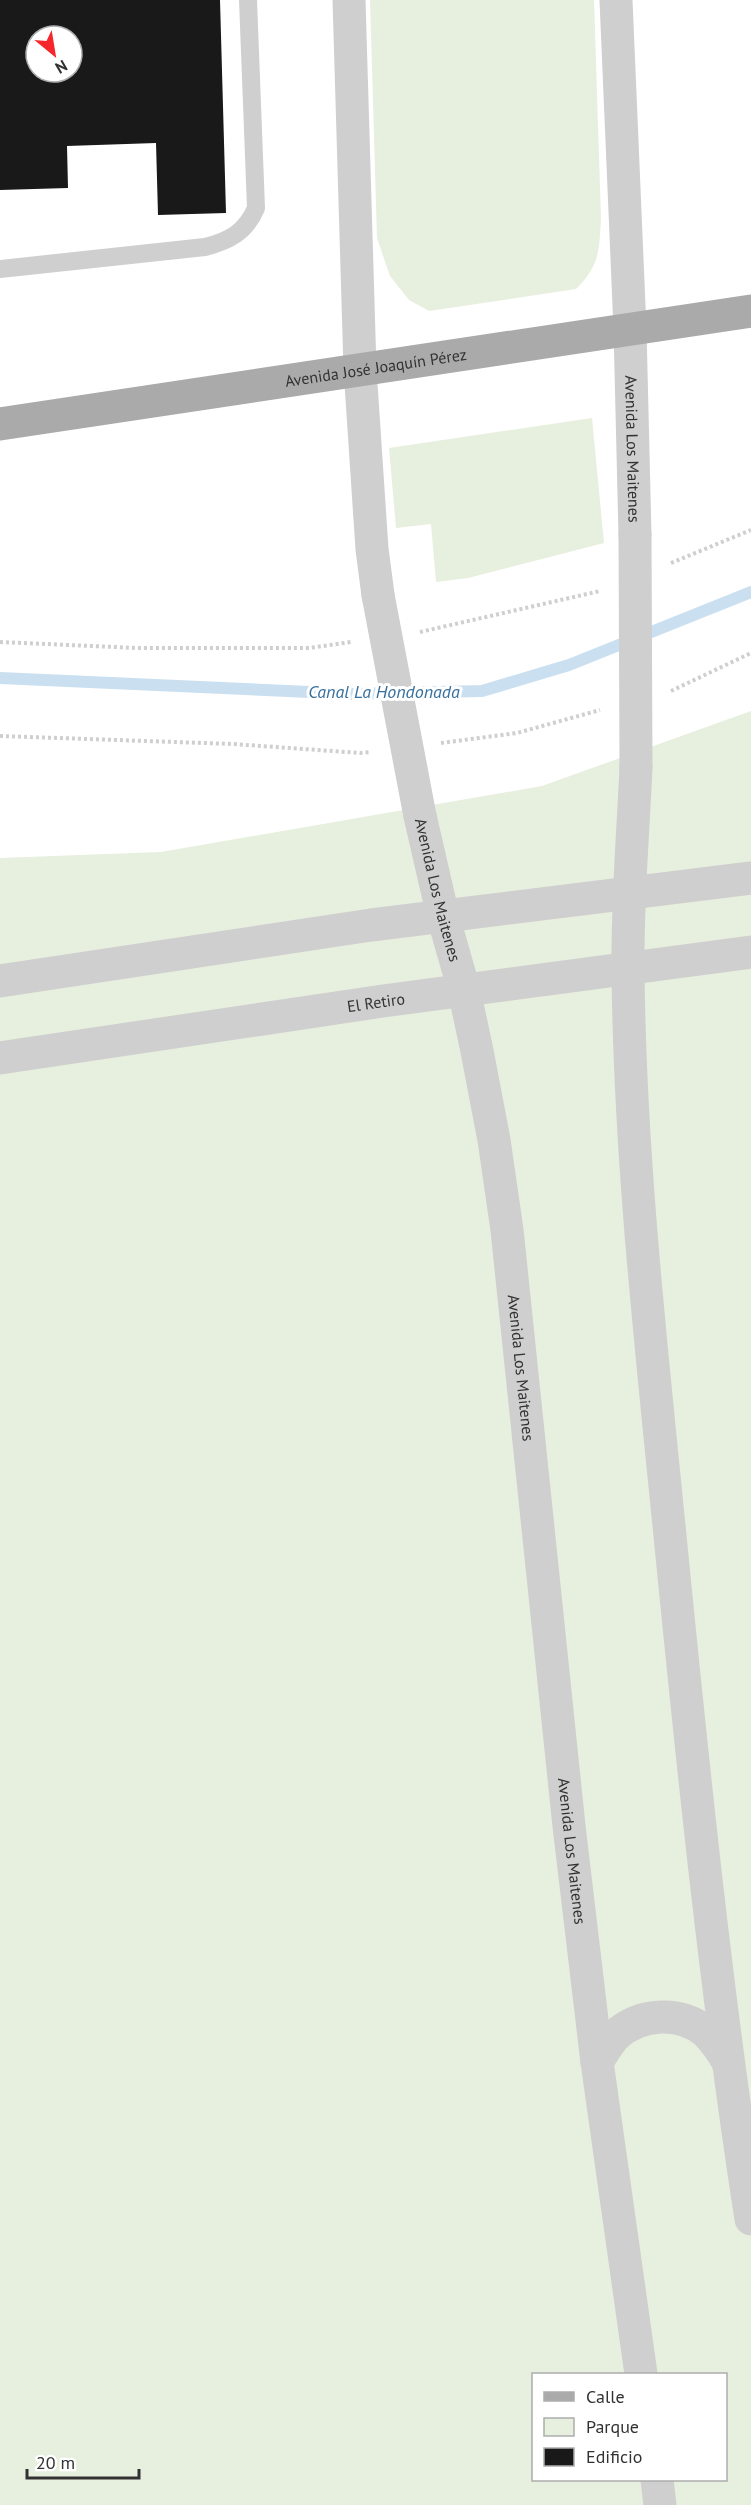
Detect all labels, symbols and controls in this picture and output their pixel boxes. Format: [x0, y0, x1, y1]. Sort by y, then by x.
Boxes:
north arrow [24, 24, 84, 84]
text: N [52, 56, 71, 78]
street label: Avenida José Joaquín Pérez [283, 344, 468, 391]
street label: Avenida Los Maitenes [621, 375, 645, 523]
water label: Canal La Hondonada [308, 680, 460, 703]
street label: Avenida Los Maitenes [411, 816, 466, 964]
street label: El Retiro [346, 988, 406, 1016]
street label: Avenida Los Maitenes [504, 1294, 539, 1442]
street label: Avenida Los Maitenes [554, 1777, 591, 1926]
legend [532, 2373, 727, 2481]
text: Calle [586, 2385, 625, 2408]
text: Parque [586, 2415, 639, 2438]
scale bar [27, 2442, 140, 2480]
text: Edificio [586, 2445, 642, 2468]
text: 20 m [36, 2451, 75, 2474]

